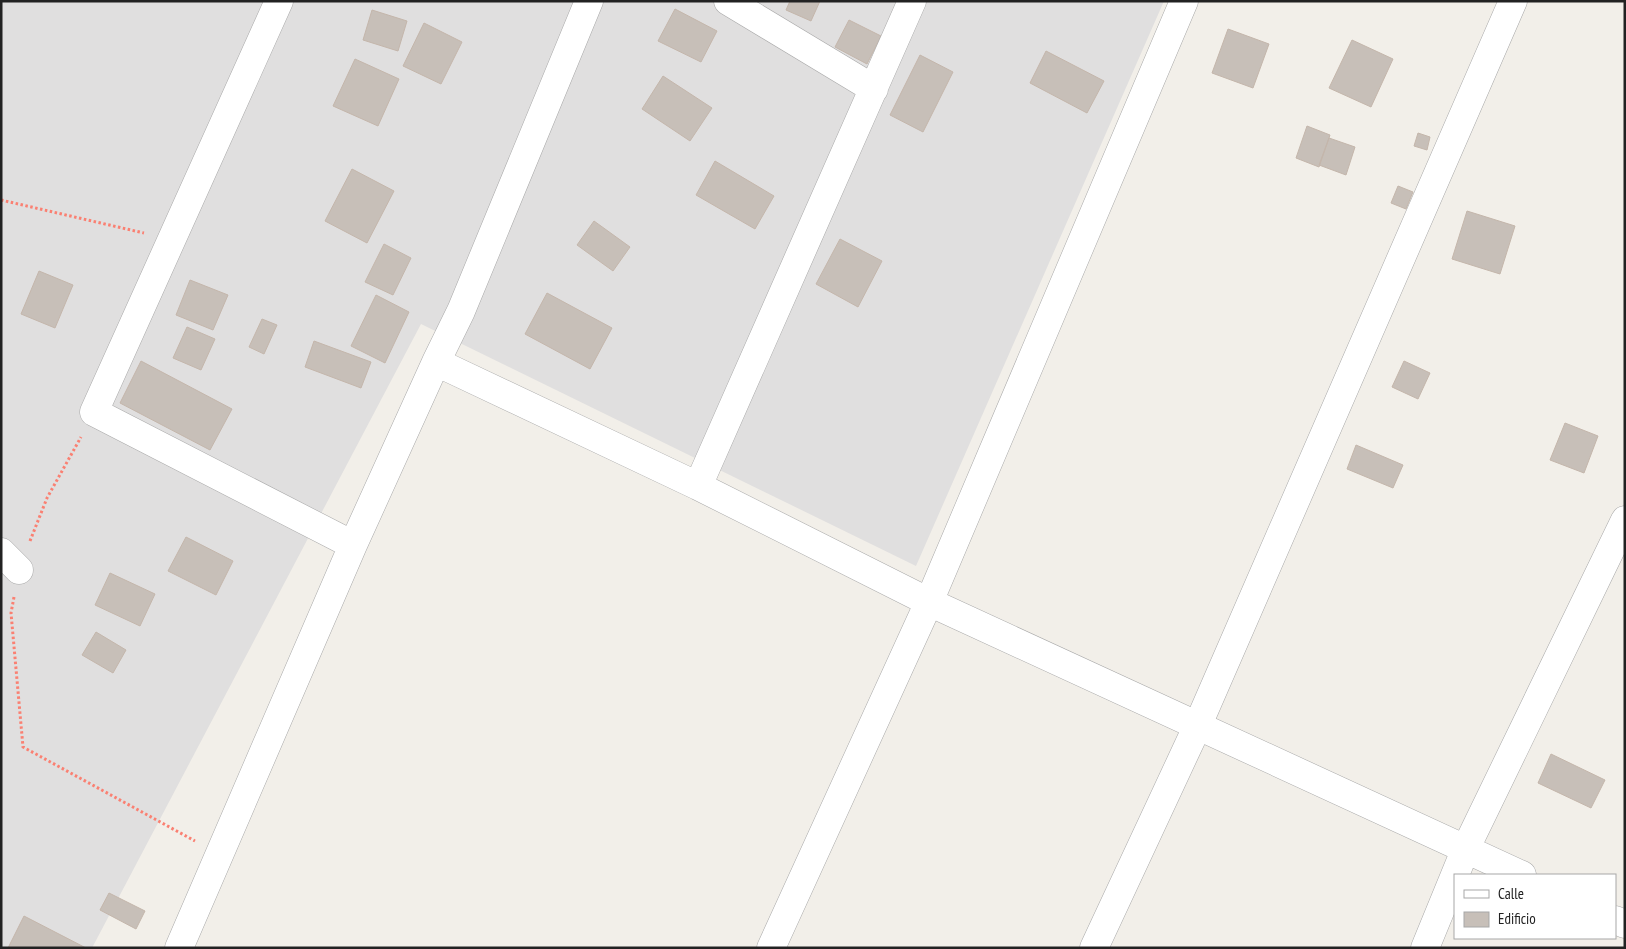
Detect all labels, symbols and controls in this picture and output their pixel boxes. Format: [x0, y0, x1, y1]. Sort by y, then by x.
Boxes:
legend [1454, 874, 1616, 939]
text: Calle [1498, 884, 1524, 903]
text: Edificio [1498, 909, 1536, 928]

